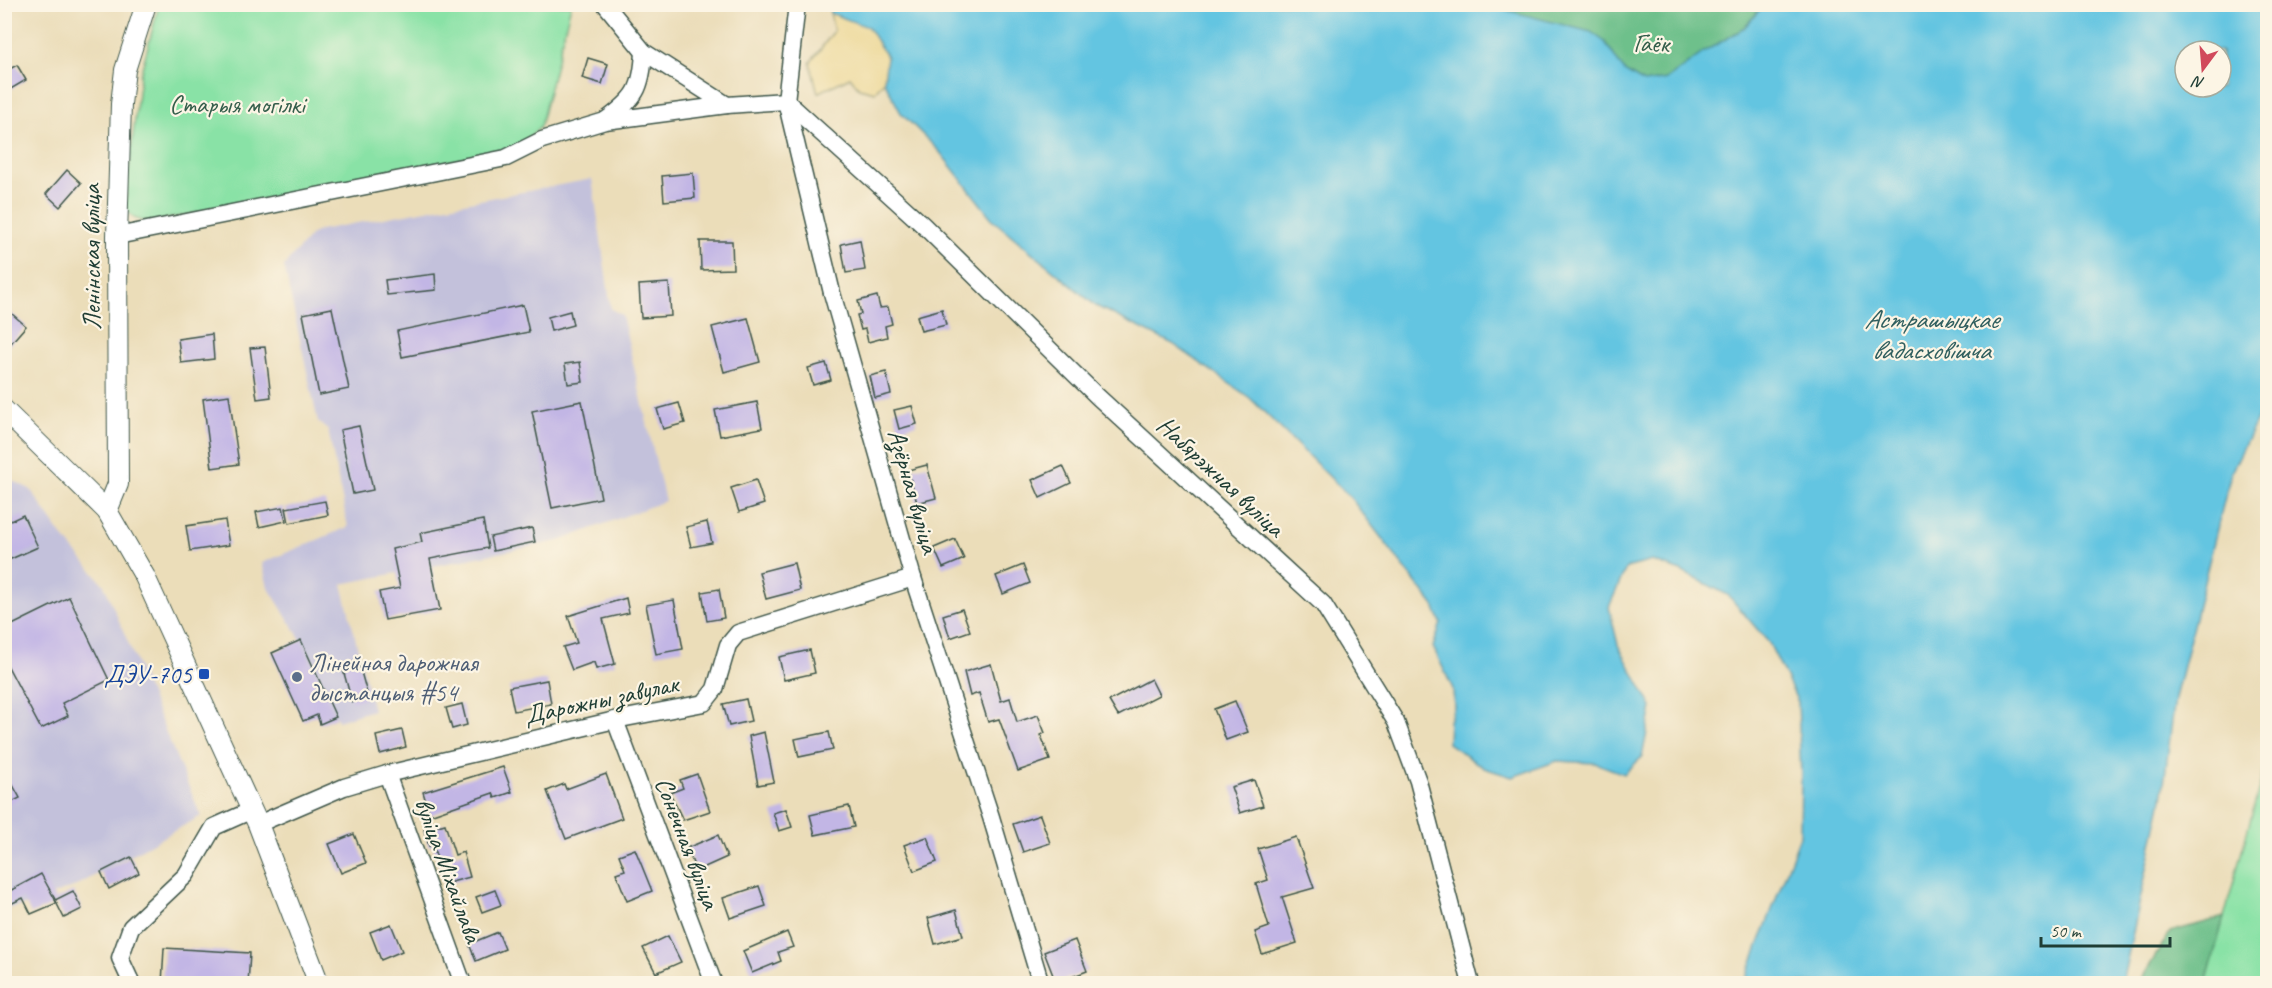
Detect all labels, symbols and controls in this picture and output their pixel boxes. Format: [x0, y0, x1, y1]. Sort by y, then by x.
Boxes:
park label: Гаёк [1633, 27, 1671, 60]
north arrow [2173, 39, 2233, 99]
text: N [2189, 71, 2207, 93]
park label: Старыя могілкі [169, 88, 308, 121]
street label: Ленінская вуліца [75, 182, 108, 330]
water label: Астрашыцкае вадасховішча [1864, 302, 2002, 367]
street label: Набярэжная вуліца [1150, 409, 1293, 545]
street label: Азёрная вуліца [879, 425, 947, 559]
place label: Лінейная дарожная дыстанцыя #54 [309, 646, 480, 709]
place label: ДЭУ-705 [104, 658, 193, 691]
marker: ДЭУ-705 [197, 667, 211, 681]
street label: Дарожны завулак [521, 667, 684, 733]
marker: Лінейная дарожная дыстанцыя #54 [290, 670, 304, 684]
street label: Сонечная вуліца [647, 773, 728, 915]
street label: вуліца Міхайлава [407, 793, 491, 949]
scale bar [2041, 910, 2170, 948]
text: 50 m [2050, 920, 2083, 942]

